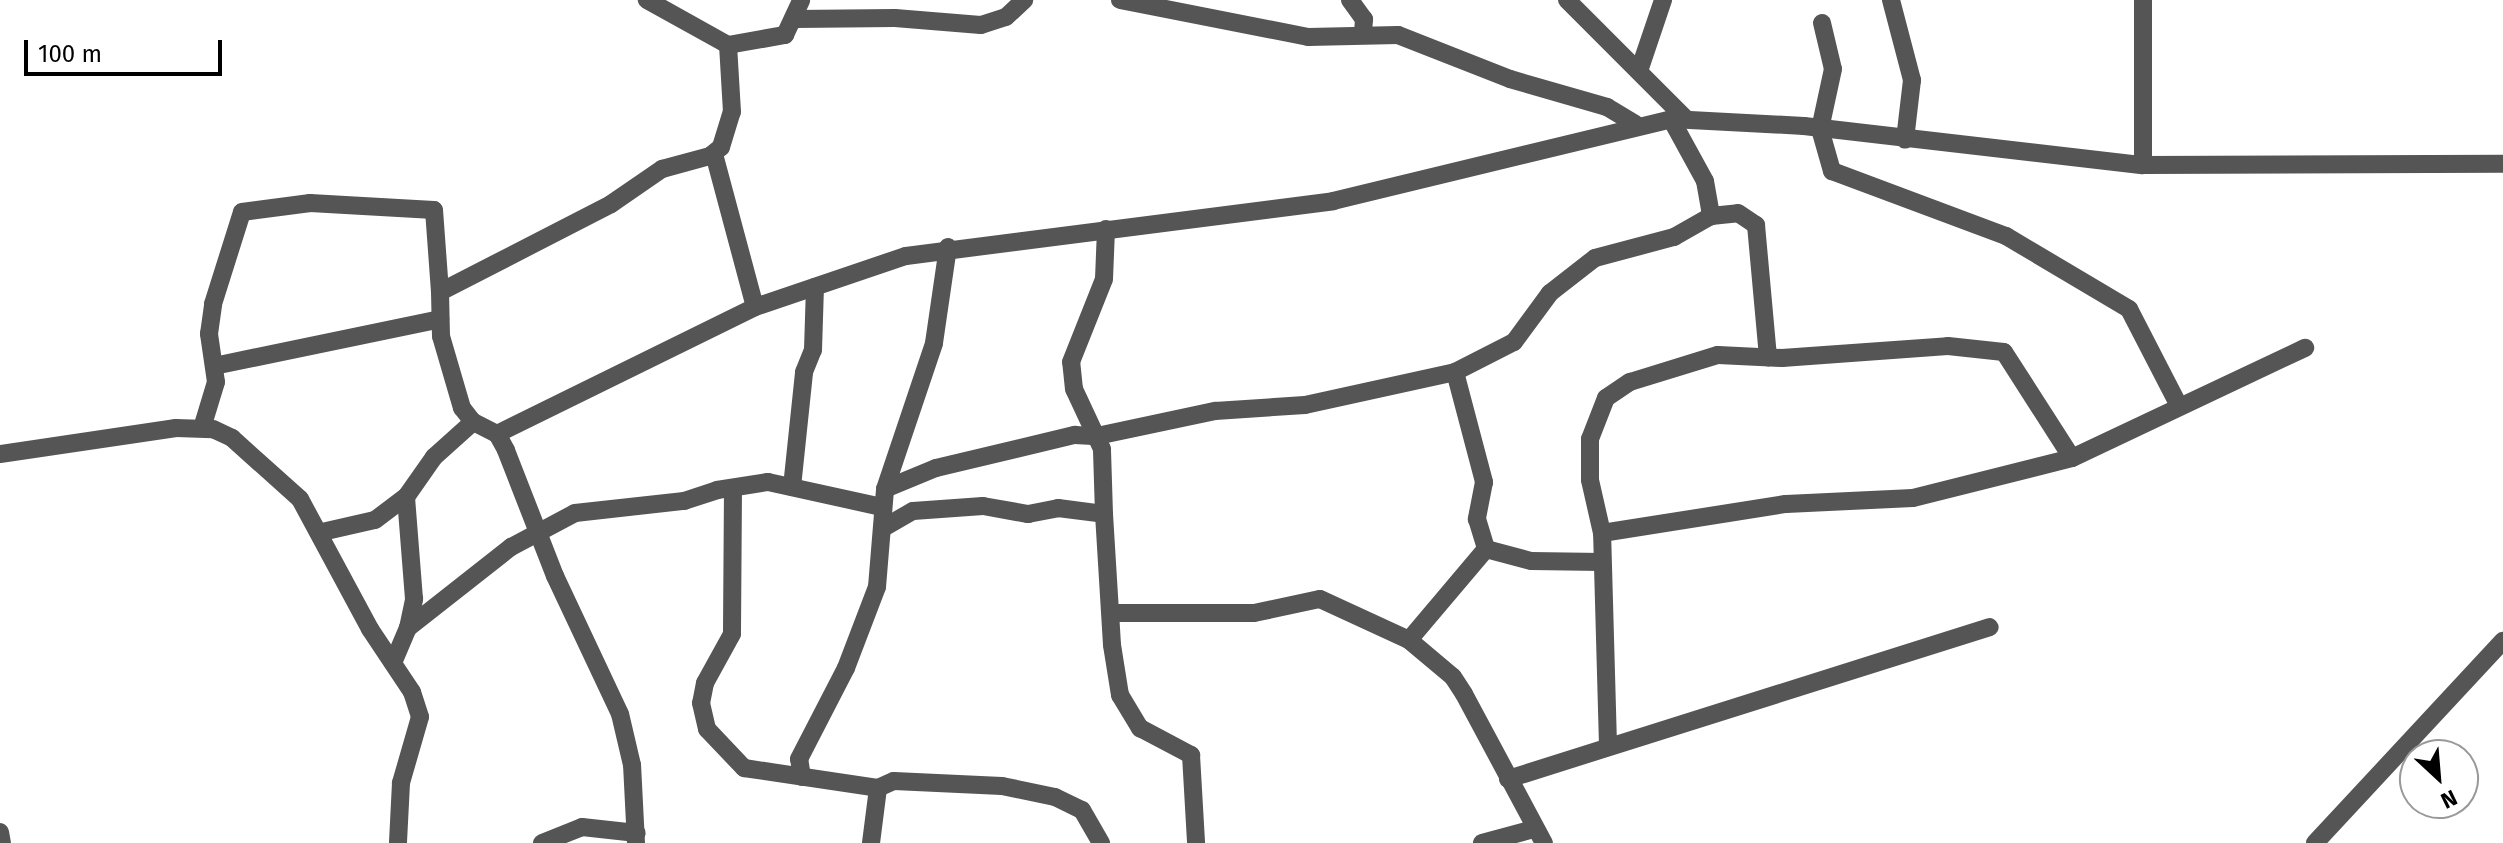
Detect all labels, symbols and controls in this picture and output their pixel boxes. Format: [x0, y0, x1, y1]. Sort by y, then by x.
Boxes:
scale bar [28, 24, 226, 74]
text: 100 m [38, 40, 102, 68]
north arrow [2399, 739, 2479, 819]
text: N [2436, 784, 2461, 815]

